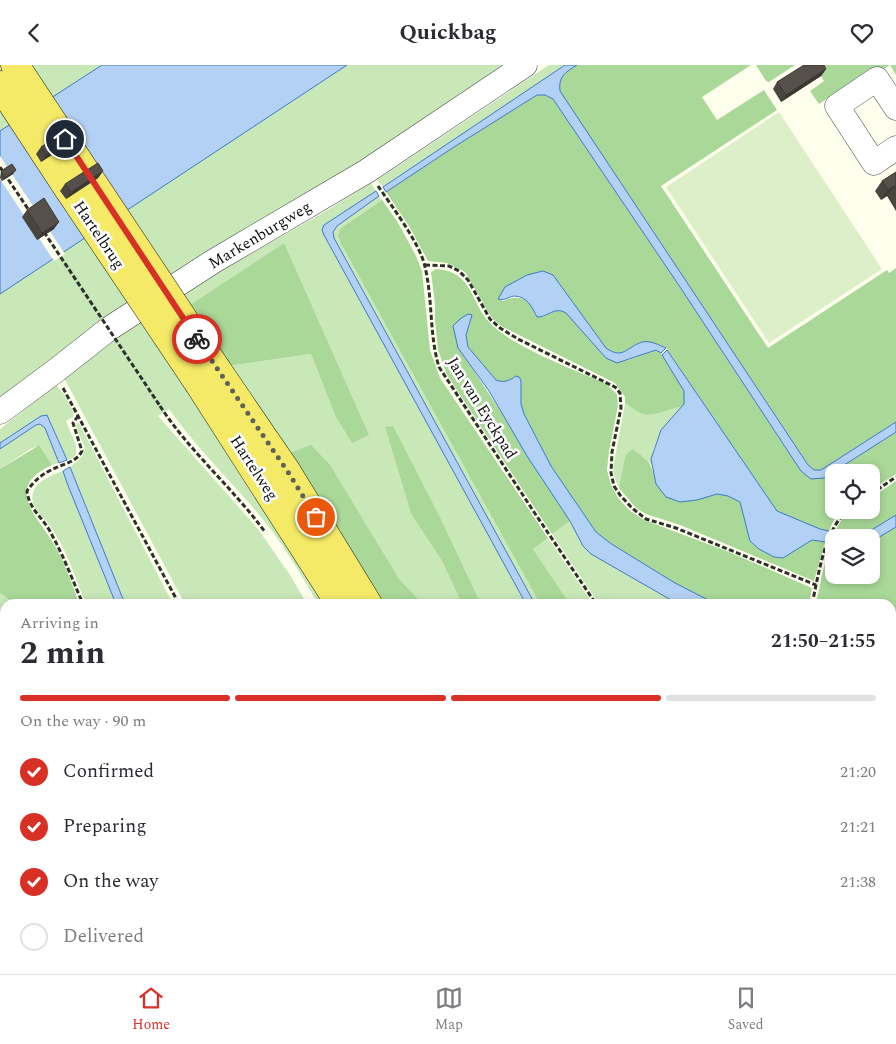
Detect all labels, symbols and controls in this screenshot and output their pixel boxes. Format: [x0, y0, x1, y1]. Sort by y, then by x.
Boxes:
text: Quickbag [399, 16, 497, 49]
icon: back [20, 19, 48, 47]
icon: heart [848, 19, 876, 47]
pin [44, 118, 86, 160]
icon: home [51, 125, 79, 153]
street label: Markenburgweg [204, 195, 316, 275]
street label: Hartelbrug [67, 196, 131, 274]
courier [172, 314, 222, 364]
icon: bike [183, 325, 211, 353]
street label: Jan van Eyckpad [441, 352, 523, 464]
street label: Hartelweg [224, 431, 284, 505]
map controls [825, 464, 880, 584]
button: locate [825, 464, 880, 519]
pin [295, 496, 337, 538]
icon: bag [302, 503, 330, 531]
button: layers [825, 529, 880, 584]
text: Arriving in [20, 611, 99, 635]
text: 21:50–21:55 [771, 627, 876, 656]
text: 2 min [20, 629, 105, 678]
text: On the way · 90 m [20, 709, 146, 733]
text: Confirmed [63, 757, 154, 786]
icon: check [20, 758, 48, 786]
text: 21:20 [840, 760, 876, 784]
text: Preparing [63, 812, 147, 841]
icon: check [20, 813, 48, 841]
text: 21:21 [840, 815, 876, 839]
text: On the way [63, 867, 159, 896]
icon: check [20, 868, 48, 896]
text: 21:38 [840, 870, 876, 894]
text: Delivered [63, 922, 144, 951]
tab: Home [132, 984, 170, 1035]
tab: Map [435, 984, 463, 1035]
tab: Saved [728, 984, 764, 1035]

